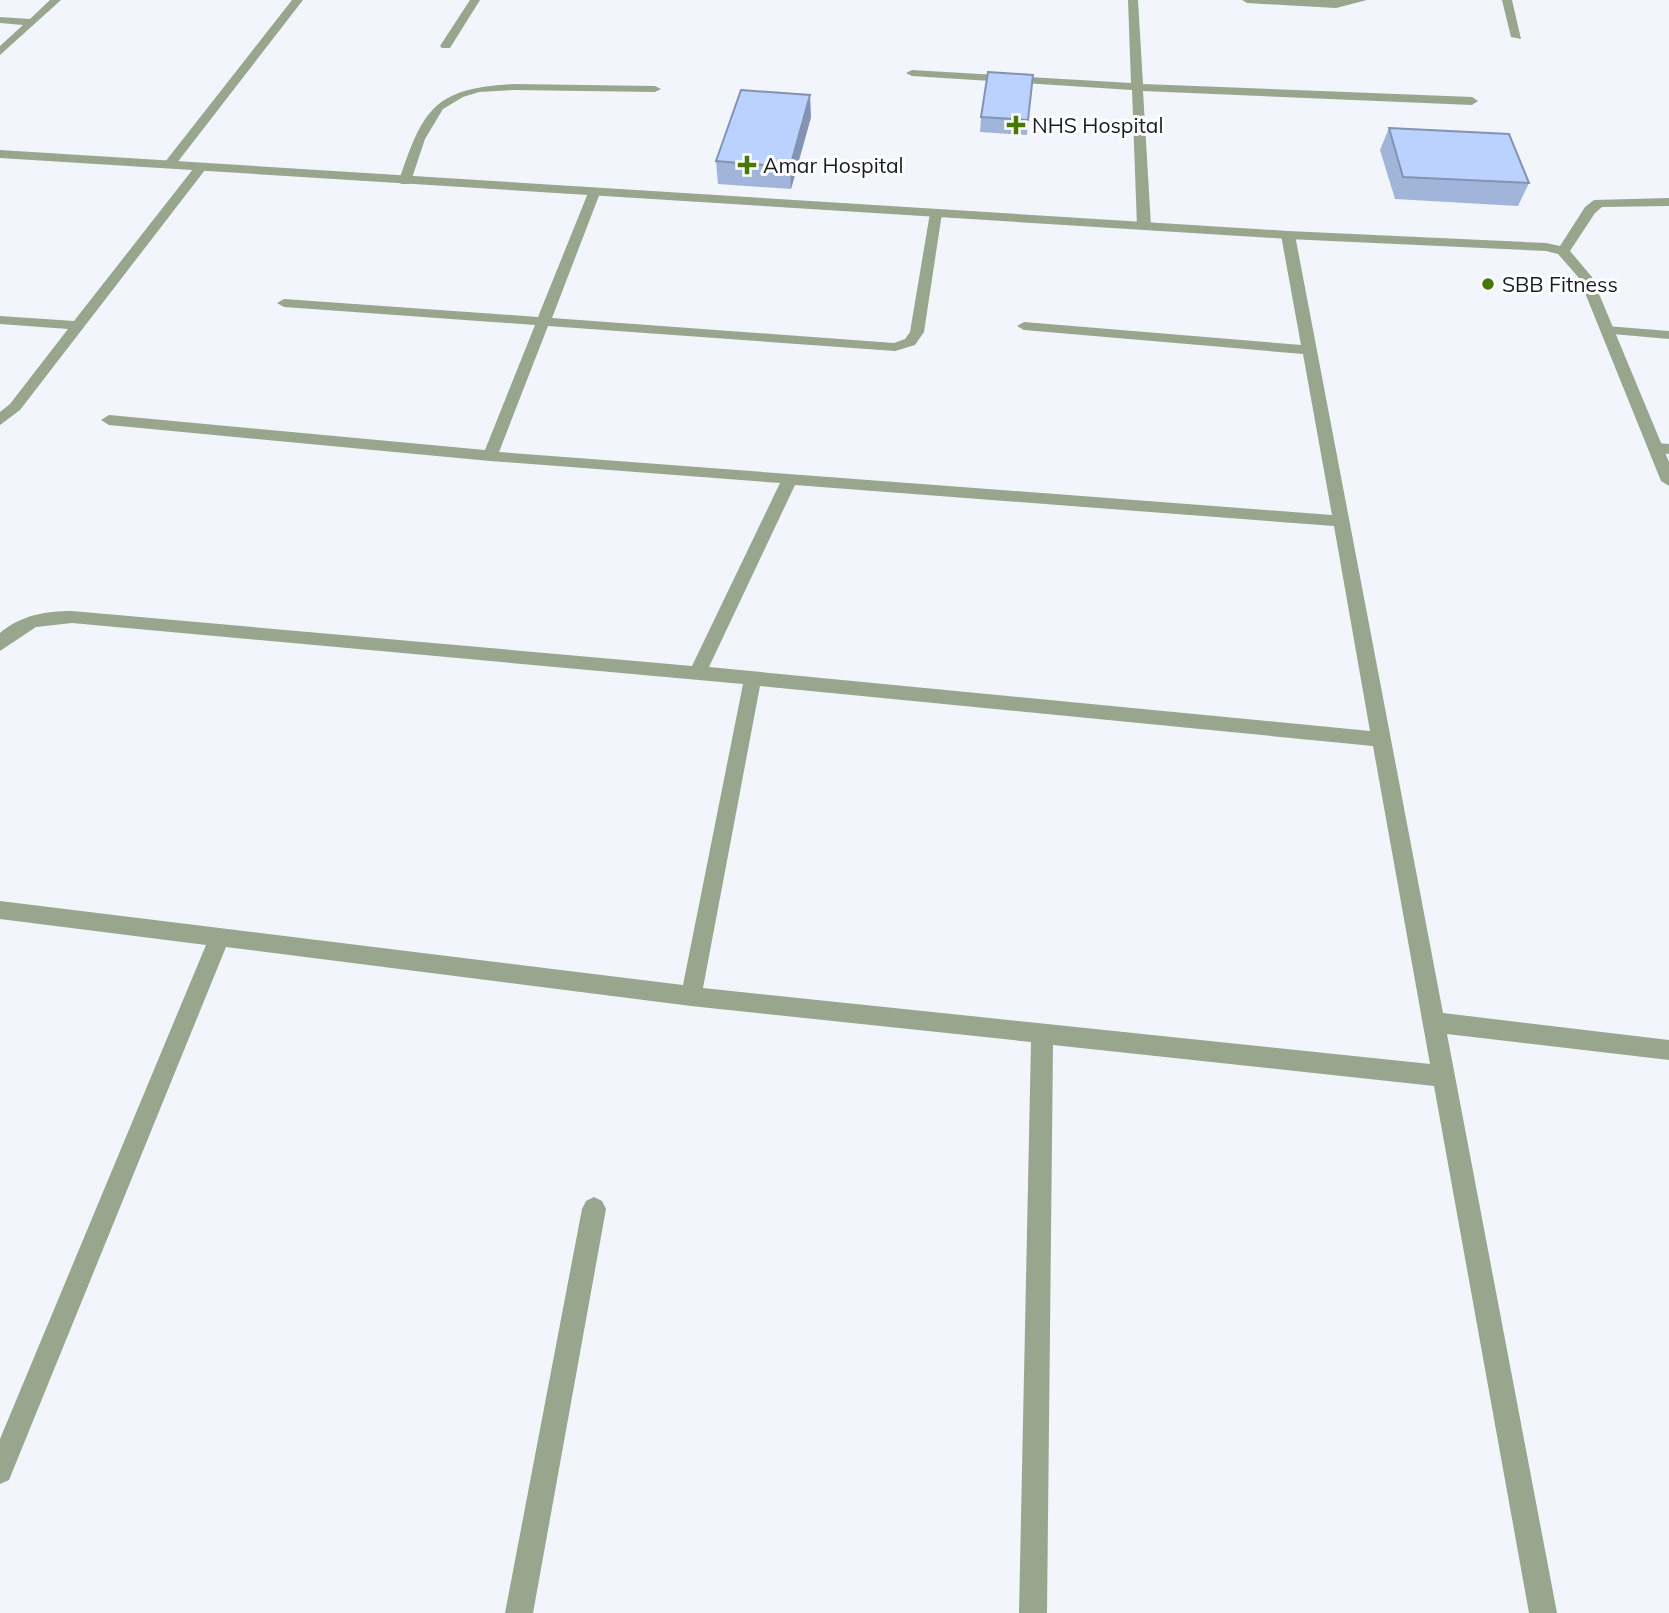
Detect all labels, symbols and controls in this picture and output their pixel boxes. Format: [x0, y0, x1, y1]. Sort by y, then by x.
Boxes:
place label: NHS Hospital [1032, 112, 1163, 138]
marker: NHS Hospital [1006, 115, 1026, 135]
place label: Amar Hospital [763, 152, 904, 178]
marker: Amar Hospital [737, 155, 757, 175]
place label: SBB Fitness [1502, 271, 1618, 297]
marker: SBB Fitness [1480, 276, 1496, 292]

